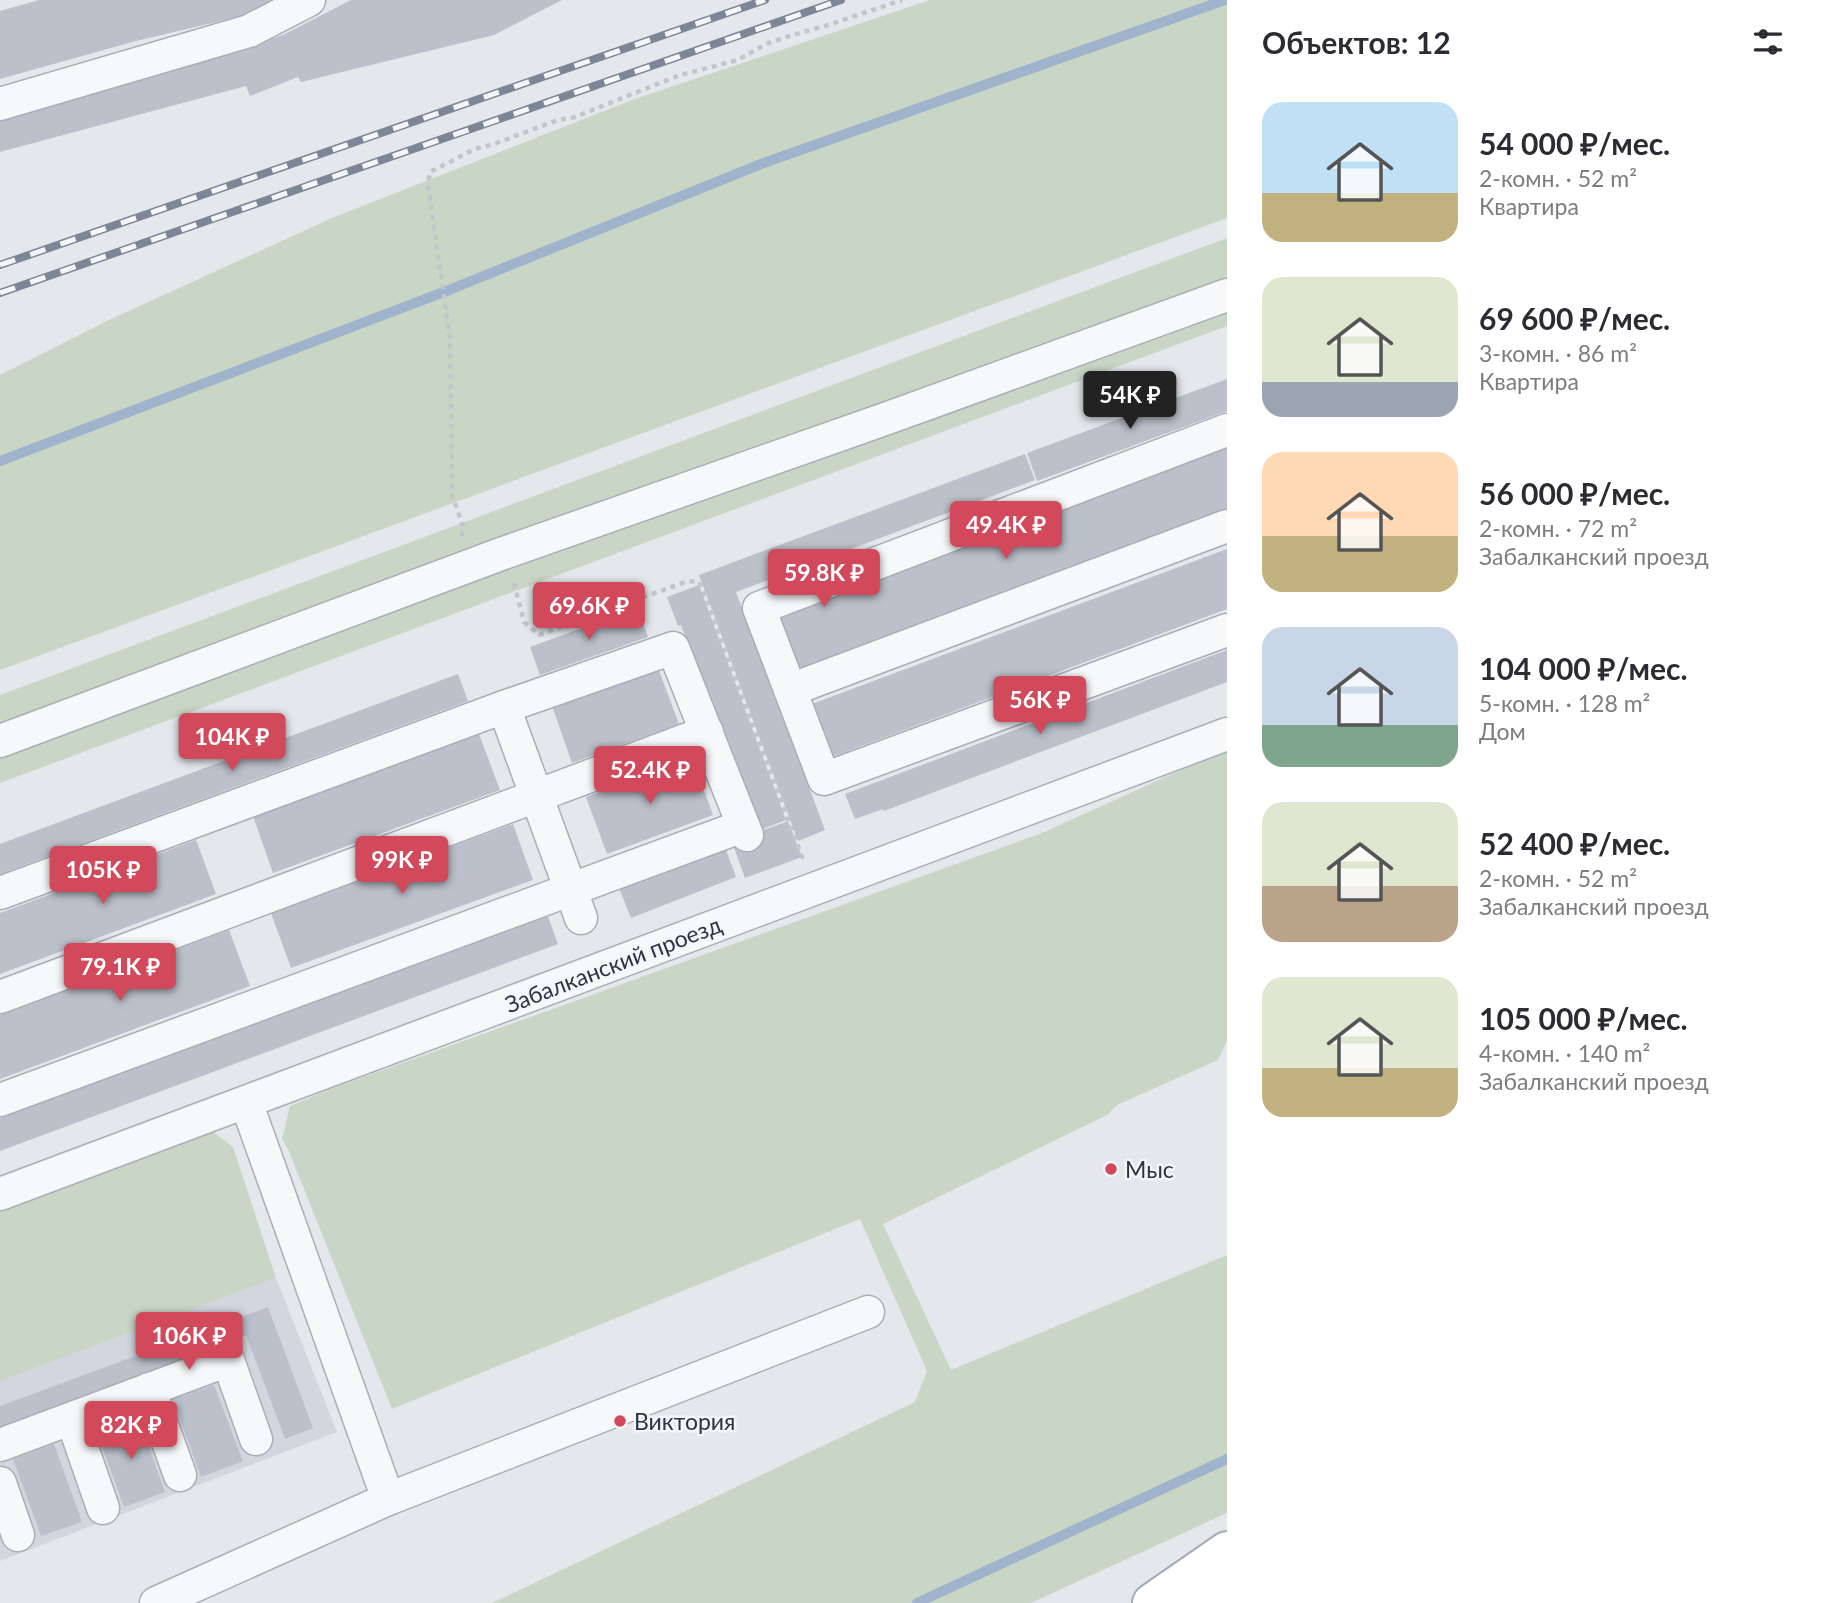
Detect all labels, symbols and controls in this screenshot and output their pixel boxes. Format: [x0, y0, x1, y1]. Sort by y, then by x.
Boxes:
icon: filters [1749, 23, 1787, 61]
text: Объектов: 12 [1262, 24, 1451, 60]
text: 54 000 ₽/мес. [1479, 125, 1670, 161]
icon: home [1318, 130, 1402, 214]
text: 2-комн. · 52 m² [1479, 164, 1637, 192]
text: Квартира [1479, 192, 1579, 220]
text: 69 600 ₽/мес. [1479, 300, 1670, 336]
icon: home [1318, 305, 1402, 389]
text: 3-комн. · 86 m² [1479, 339, 1637, 367]
text: Квартира [1479, 367, 1579, 395]
pin: 54K ₽ [1081, 372, 1179, 431]
text: 54K ₽ [1099, 380, 1161, 408]
text: 56 000 ₽/мес. [1479, 475, 1670, 511]
icon: home [1318, 480, 1402, 564]
pin: 49.4K ₽ [941, 502, 1071, 561]
text: 49.4K ₽ [966, 510, 1046, 538]
text: 2-комн. · 72 m² [1479, 514, 1637, 542]
text: Забалканский проезд [1479, 542, 1709, 570]
pin: 59.8K ₽ [759, 550, 889, 609]
text: 59.8K ₽ [784, 558, 864, 586]
pin: 69.6K ₽ [524, 582, 654, 642]
text: 69.6K ₽ [549, 591, 629, 619]
text: 104 000 ₽/мес. [1479, 650, 1688, 686]
icon: home [1318, 655, 1402, 739]
pin: 56K ₽ [991, 676, 1089, 736]
text: 56K ₽ [1009, 685, 1071, 713]
text: 5-комн. · 128 m² [1479, 689, 1650, 717]
pin: 104K ₽ [175, 714, 289, 773]
text: Дом [1479, 717, 1526, 745]
text: 104K ₽ [195, 722, 269, 750]
pin: 52.4K ₽ [585, 746, 715, 806]
text: 52.4K ₽ [610, 755, 690, 783]
text: 52 400 ₽/мес. [1479, 825, 1670, 861]
icon: home [1318, 830, 1402, 914]
pin: 99K ₽ [353, 836, 451, 896]
text: 99K ₽ [371, 845, 433, 873]
pin: 105K ₽ [46, 846, 160, 906]
text: 105K ₽ [66, 855, 140, 883]
text: 2-комн. · 52 m² [1479, 864, 1637, 892]
text: Забалканский проезд [1479, 892, 1709, 920]
street label: Забалканский проезд [501, 910, 725, 1018]
pin: 79.1K ₽ [55, 944, 185, 1003]
text: 79.1K ₽ [80, 952, 160, 980]
text: 105 000 ₽/мес. [1479, 1000, 1688, 1036]
icon: home [1318, 1005, 1402, 1089]
text: 4-комн. · 140 m² [1479, 1039, 1650, 1067]
text: Забалканский проезд [1479, 1067, 1709, 1095]
place label: Мыс [1125, 1155, 1174, 1183]
marker: Мыс [1103, 1161, 1119, 1177]
pin: 106K ₽ [132, 1312, 246, 1372]
text: 106K ₽ [152, 1321, 226, 1349]
pin: 82K ₽ [82, 1402, 180, 1461]
place label: Виктория [634, 1407, 735, 1435]
text: 82K ₽ [100, 1410, 162, 1438]
marker: Виктория [612, 1413, 628, 1429]

